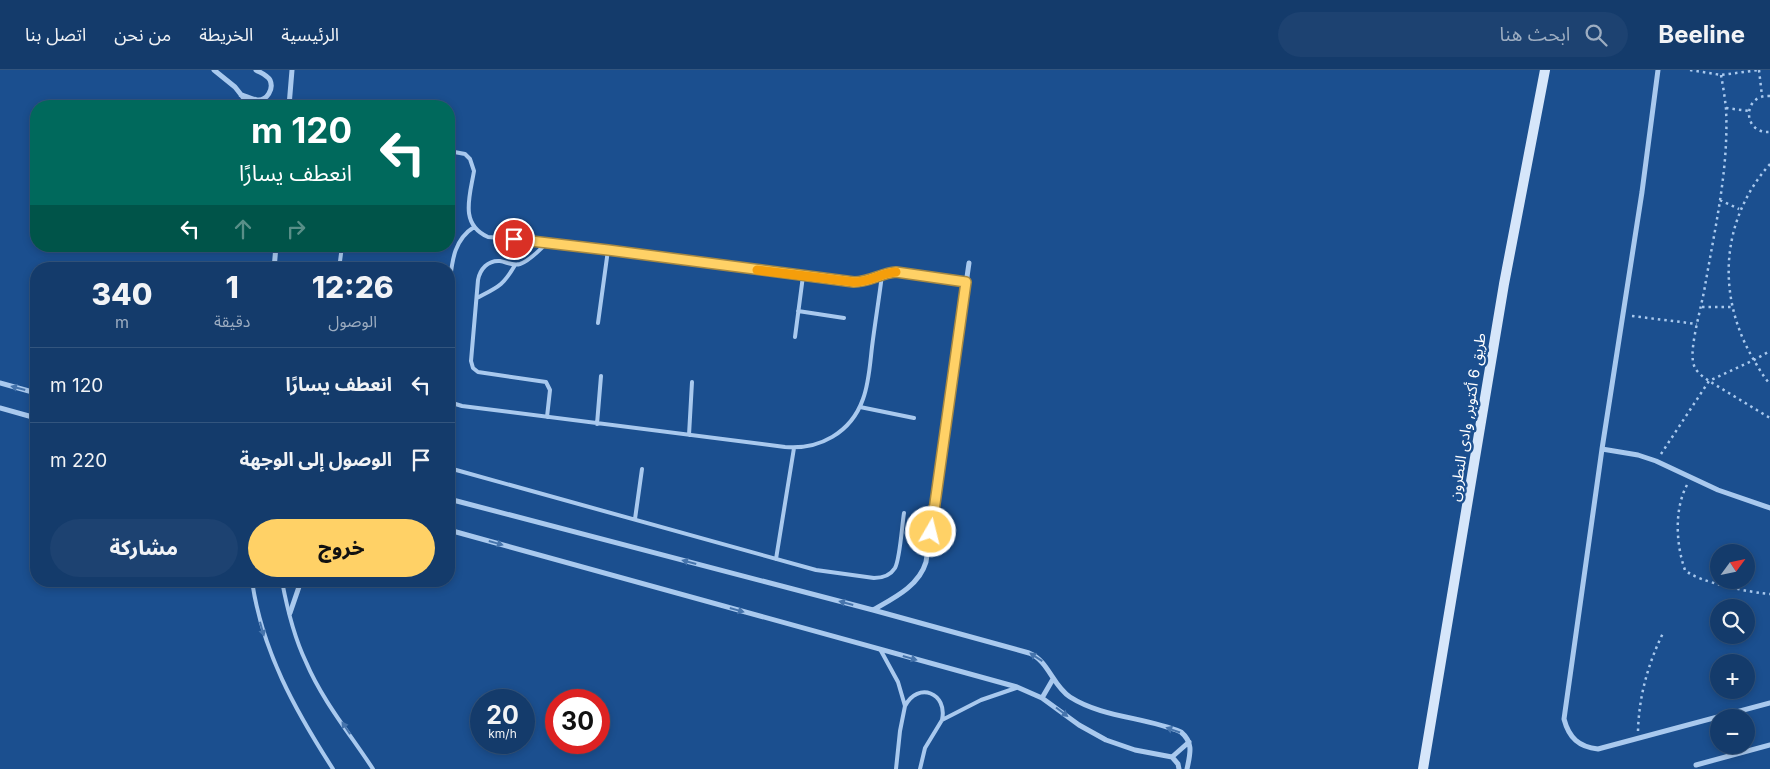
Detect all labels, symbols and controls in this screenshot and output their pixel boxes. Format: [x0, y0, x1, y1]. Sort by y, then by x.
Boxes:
search box [1278, 12, 1628, 57]
text: Beeline [1658, 20, 1745, 49]
icon: search [1582, 21, 1610, 49]
text: ابحث هنا [1499, 23, 1570, 46]
text: اتصل بنا [25, 24, 86, 45]
text: من نحن [114, 24, 171, 45]
text: الخريطة [199, 24, 253, 45]
text: الرئيسية [281, 24, 339, 45]
text: 120 m [251, 109, 352, 151]
icon: left [370, 120, 435, 185]
text: انعطف يسارًا [239, 160, 352, 186]
icon: left [176, 215, 204, 243]
icon: ahead [229, 215, 257, 243]
icon: right [282, 215, 310, 243]
pin [493, 218, 535, 260]
icon: arrive [500, 225, 528, 253]
text: 1 [225, 269, 239, 305]
text: 12:26 [312, 269, 394, 305]
text: 340 [91, 276, 153, 312]
text: دقيقة [214, 311, 250, 331]
text: الوصول [328, 311, 377, 331]
text: m [115, 312, 129, 332]
street label: طريق 6 أكتوبر, وادى النطرون [1444, 331, 1491, 503]
icon: left [407, 371, 435, 399]
text: انعطف يسارًا [285, 373, 392, 396]
text: 120 m [50, 374, 103, 397]
one-way arrow [11, 384, 26, 392]
icon: arrive [407, 446, 435, 474]
text: الوصول إلى الوجهة [240, 448, 392, 471]
text: 220 m [50, 449, 107, 472]
position arrow [904, 505, 956, 557]
button: مشاركة [50, 519, 238, 577]
button: خروج [248, 519, 435, 577]
one-way arrow [488, 539, 503, 547]
north arrow [1710, 544, 1755, 589]
map controls [1710, 544, 1755, 754]
one-way arrow [682, 558, 697, 566]
one-way arrow [839, 599, 854, 607]
button: search [1710, 599, 1755, 644]
one-way arrow [729, 606, 744, 614]
one-way arrow [258, 621, 266, 636]
one-way arrow [1029, 653, 1043, 662]
one-way arrow [903, 654, 918, 662]
button: + [1710, 654, 1755, 699]
speed limit sign: 30 [545, 689, 610, 754]
text: 20 [486, 700, 519, 730]
one-way arrow [1055, 707, 1069, 717]
button: − [1710, 709, 1755, 754]
one-way arrow [341, 722, 350, 735]
one-way arrow [1166, 725, 1181, 733]
text: km/h [488, 726, 517, 741]

